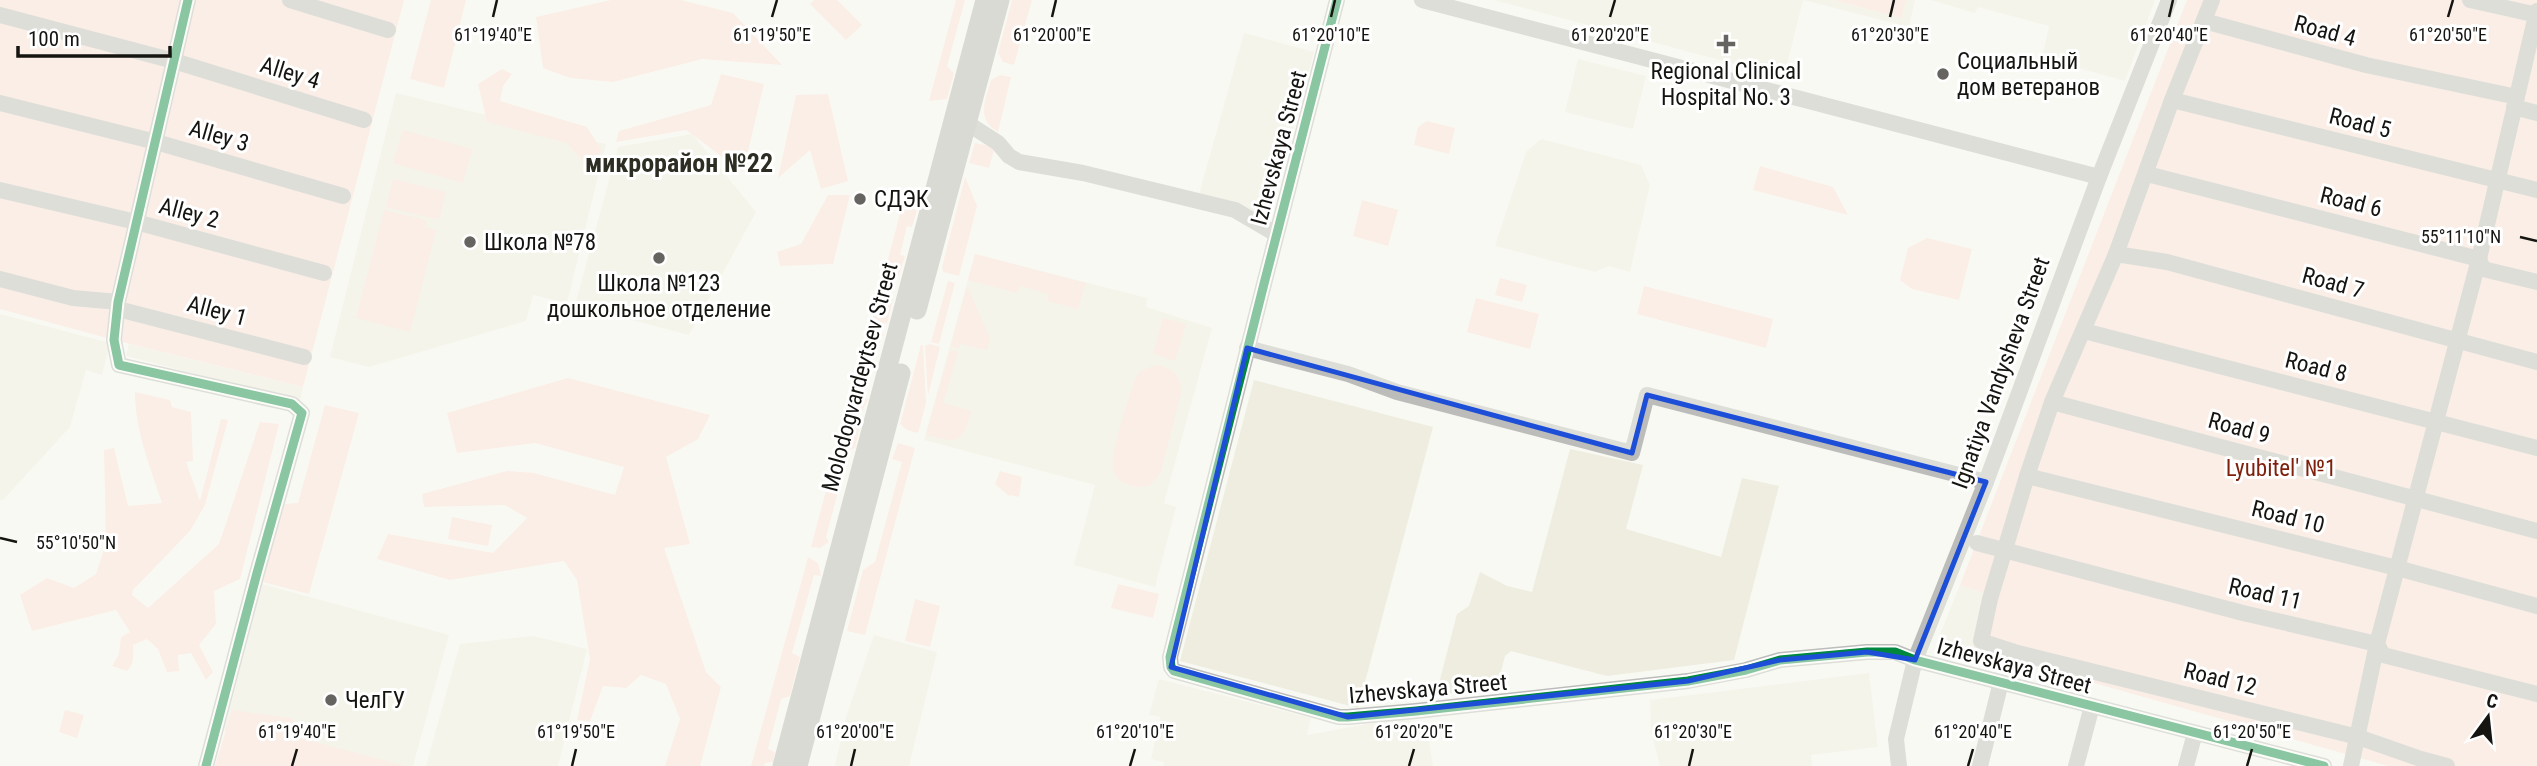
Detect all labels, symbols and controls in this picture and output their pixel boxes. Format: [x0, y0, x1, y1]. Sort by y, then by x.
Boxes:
street label: Road 4 [2291, 10, 2359, 52]
scale bar [18, 14, 170, 58]
text: 61°19'40"E [454, 24, 532, 45]
text: 61°19'50"E [733, 24, 811, 45]
text: 61°20'00"E [1013, 24, 1091, 45]
text: 61°20'10"E [1292, 24, 1370, 45]
text: 61°20'20"E [1571, 24, 1649, 45]
text: 61°20'30"E [1851, 24, 1929, 45]
text: 61°20'40"E [2130, 24, 2208, 45]
text: 61°20'50"E [2409, 24, 2487, 45]
text: 100 m [28, 27, 80, 51]
marker: Regional Clinical Hospital No. 3 [1716, 34, 1736, 54]
place label: Социальный дом ветеранов [1957, 48, 2100, 101]
street label: Alley 4 [257, 51, 323, 95]
place label: Regional Clinical Hospital No. 3 [1651, 58, 1801, 111]
marker: Социальный дом ветеранов [1935, 66, 1951, 82]
street label: Izhevskaya Street [1245, 68, 1313, 228]
street label: Road 5 [2326, 102, 2394, 144]
street label: Alley 3 [186, 115, 252, 157]
district label: микрорайон №22 [585, 148, 773, 178]
street label: Road 6 [2317, 181, 2385, 223]
place label: СДЭК [874, 186, 929, 213]
marker: СДЭК [852, 191, 868, 207]
street label: Alley 2 [156, 192, 222, 234]
text: 55°11'10"N [2421, 226, 2501, 247]
place label: Школа №78 [484, 229, 596, 256]
marker: Школа №78 [462, 234, 478, 250]
marker: Школа №123 дошкольное отделение [651, 250, 667, 266]
street label: Ignatiya Vandysheva Street [1946, 253, 2056, 493]
street label: Molodogvardeytsev Street [816, 259, 904, 495]
street label: Road 7 [2299, 262, 2367, 304]
place label: Школа №123 дошкольное отделение [547, 270, 771, 323]
street label: Alley 1 [184, 290, 250, 332]
street label: Road 8 [2282, 346, 2350, 388]
street label: Road 9 [2205, 407, 2273, 449]
park label: Lyubitel' №1 [2226, 455, 2336, 482]
street label: Road 10 [2249, 495, 2327, 539]
text: 55°10'50"N [36, 532, 116, 553]
street label: Road 11 [2226, 573, 2304, 615]
street label: Izhevskaya Street [1934, 632, 2094, 700]
street label: Road 12 [2181, 657, 2259, 701]
street label: Izhevskaya Street [1348, 669, 1508, 709]
north arrow [2453, 682, 2523, 752]
place label: ЧелГУ [345, 687, 405, 714]
text: С [2484, 689, 2501, 714]
marker: ЧелГУ [323, 692, 339, 708]
text: 61°19'40"E [258, 721, 336, 742]
text: 61°19'50"E [537, 721, 615, 742]
text: 61°20'00"E [816, 721, 894, 742]
text: 61°20'10"E [1096, 721, 1174, 742]
text: 61°20'20"E [1375, 721, 1453, 742]
text: 61°20'30"E [1654, 721, 1732, 742]
text: 61°20'40"E [1934, 721, 2012, 742]
text: 61°20'50"E [2213, 721, 2291, 742]

